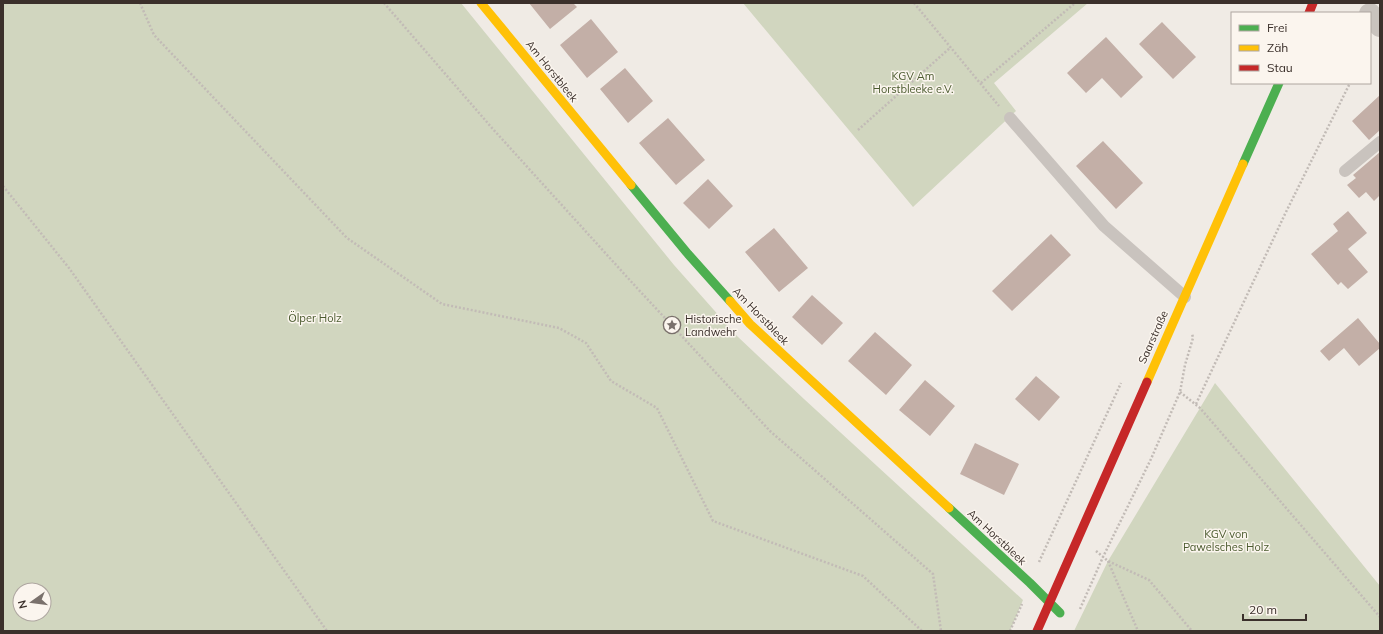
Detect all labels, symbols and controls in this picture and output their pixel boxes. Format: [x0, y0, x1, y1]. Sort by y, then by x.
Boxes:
legend [1231, 12, 1371, 84]
text: Frei [1267, 20, 1287, 35]
street label: Am Horstbleek [523, 37, 581, 105]
text: Zäh [1267, 40, 1288, 55]
text: Stau [1267, 60, 1293, 75]
park label: KGV Am Horstbleeke e.V. [873, 69, 954, 96]
street label: Am Horstbleek [730, 284, 792, 348]
street label: Saarstraße [1135, 308, 1171, 366]
park label: Ölper Holz [288, 311, 342, 325]
place label: Historische Landwehr [685, 312, 741, 339]
place icon: Historische Landwehr [662, 315, 682, 335]
street label: Am Horstbleek [965, 506, 1030, 568]
park label: KGV von Pawelsches Holz [1183, 527, 1269, 554]
north arrow [12, 582, 52, 622]
scale bar [1243, 596, 1306, 622]
text: N [14, 599, 30, 610]
text: 20 m [1249, 602, 1277, 617]

